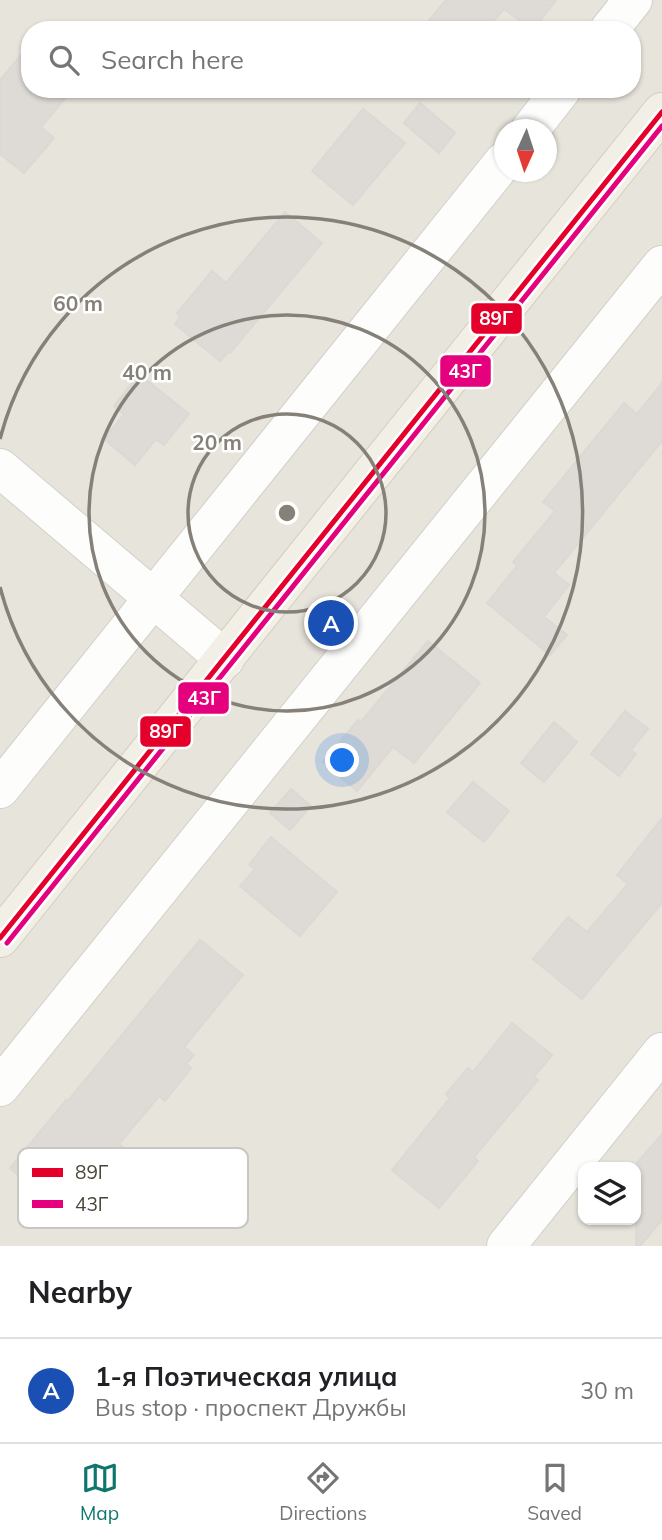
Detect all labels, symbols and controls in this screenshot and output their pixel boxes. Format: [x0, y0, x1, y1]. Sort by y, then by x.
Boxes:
search box [21, 21, 641, 98]
icon: search [45, 41, 83, 79]
text: Search here [101, 43, 244, 76]
north arrow [494, 119, 557, 182]
text: 60 m [53, 290, 103, 316]
line badge: 89Г [470, 302, 523, 335]
text: 89Г [479, 306, 513, 330]
line badge: 43Г [439, 354, 492, 388]
text: 40 m [122, 359, 172, 385]
text: 43Г [448, 359, 482, 383]
text: 20 m [192, 429, 242, 455]
centre of rings [275, 501, 299, 525]
pin: A [308, 597, 354, 649]
line badge: 43Г [177, 681, 230, 715]
text: 43Г [187, 686, 221, 710]
line badge: 89Г [139, 715, 192, 748]
text: 89Г [149, 719, 183, 743]
your location [325, 743, 359, 777]
legend [18, 1148, 248, 1228]
text: 89Г [75, 1160, 109, 1184]
map controls [578, 1162, 641, 1225]
button: layers [578, 1162, 641, 1225]
text: 43Г [75, 1192, 109, 1216]
text: Nearby [28, 1273, 132, 1311]
text: 1-я Поэтическая улица [95, 1360, 397, 1393]
text: A [42, 1376, 60, 1405]
text: 30 m [580, 1376, 634, 1405]
text: Bus stop · проспект Дружбы [95, 1393, 407, 1422]
tab: Map [80, 1459, 119, 1525]
tab: Directions [279, 1459, 367, 1525]
tab: Saved [527, 1459, 582, 1525]

